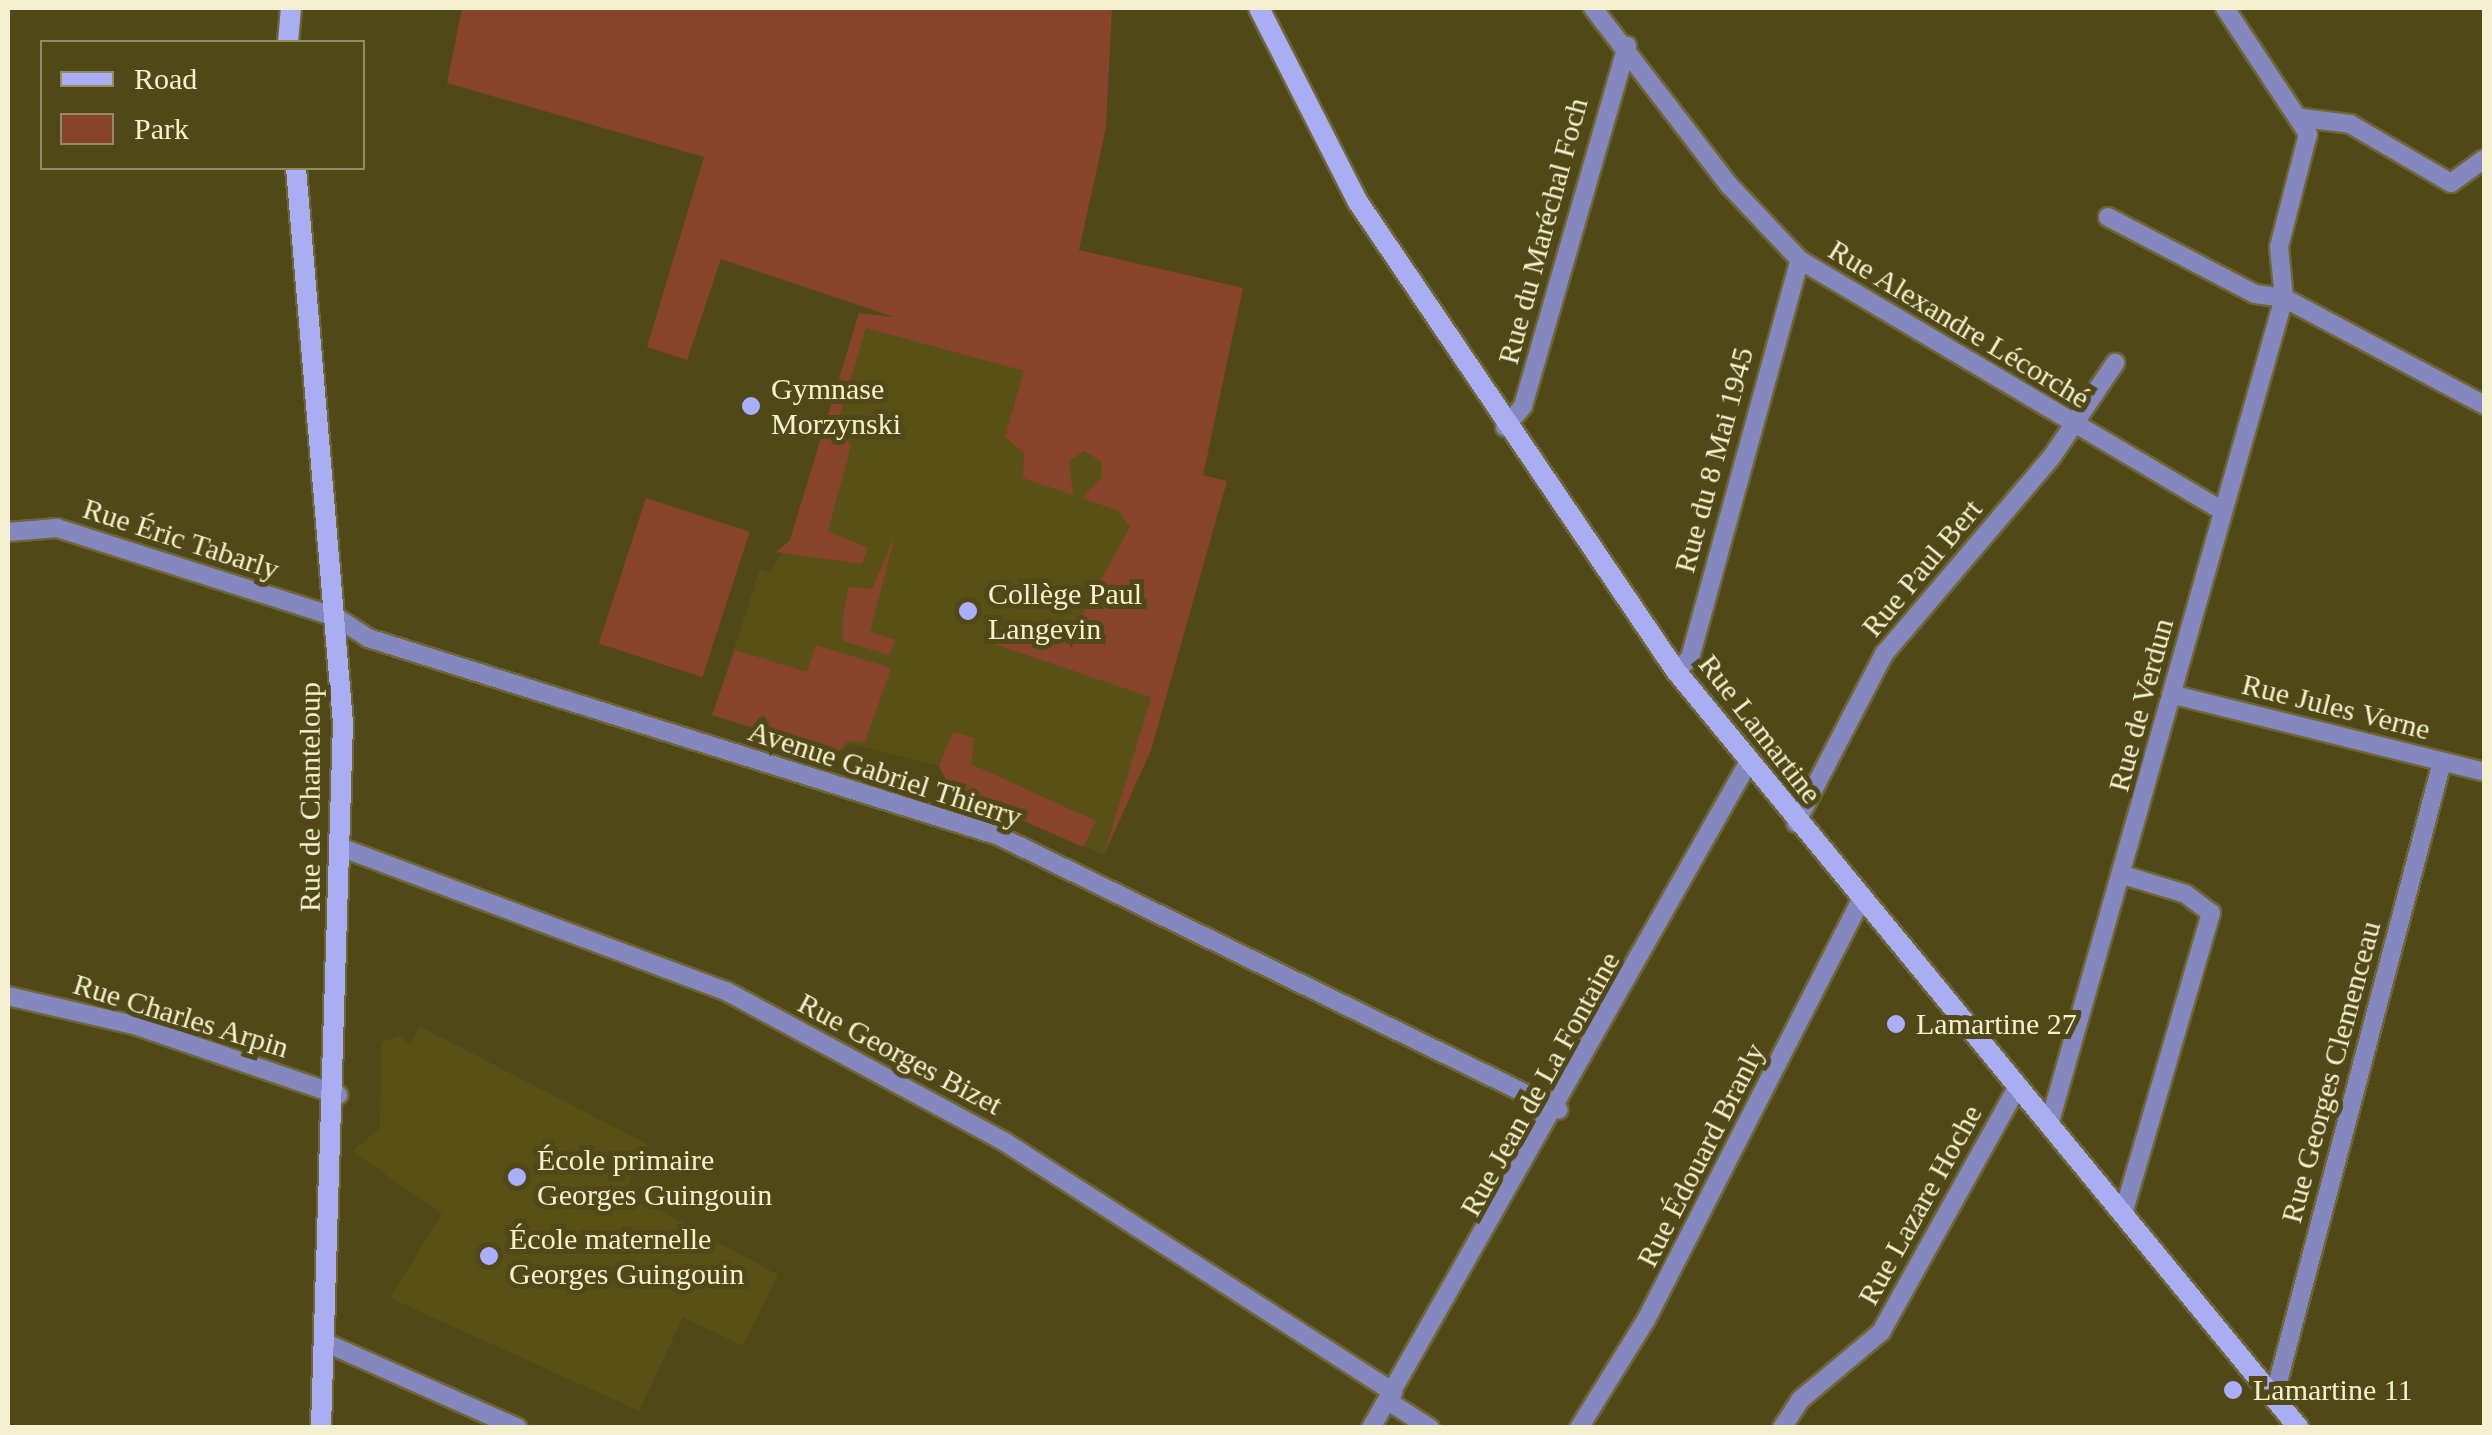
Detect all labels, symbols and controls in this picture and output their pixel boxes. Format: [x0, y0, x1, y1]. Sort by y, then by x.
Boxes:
legend [40, 40, 365, 170]
text: Road [134, 62, 197, 95]
street label: Rue du Maréchal Foch [1490, 94, 1596, 368]
text: Park [134, 112, 189, 145]
street label: Rue Alexandre Lécorché [1821, 231, 2097, 417]
street label: Rue du 8 Mai 1945 [1667, 343, 1761, 577]
place label: Gymnase Morzynski [771, 371, 901, 442]
marker: Gymnase Morzynski [740, 395, 762, 417]
street label: Rue Éric Tabarly [78, 490, 284, 588]
street label: Rue Paul Bert [1854, 492, 1990, 644]
place label: Collège Paul Langevin [988, 576, 1142, 646]
marker: Collège Paul Langevin [957, 600, 979, 622]
street label: Rue de Verdun [2101, 614, 2181, 796]
street label: Rue Lamartine [1691, 647, 1829, 811]
street label: Rue Jules Verne [2238, 666, 2434, 748]
street label: Rue de Chanteloup [292, 682, 328, 912]
street label: Avenue Gabriel Thierry [743, 713, 1027, 835]
street label: Rue Georges Clemenceau [2273, 917, 2389, 1227]
street label: Rue Jean de La Fontaine [1452, 946, 1628, 1222]
street label: Rue Charles Arpin [68, 966, 294, 1066]
street label: Rue Georges Bizet [792, 985, 1008, 1123]
place label: Lamartine 27 [1916, 1006, 2077, 1042]
marker: Lamartine 27 [1885, 1013, 1907, 1035]
street label: Rue Édouard Branly [1629, 1037, 1773, 1273]
street label: Rue Lazare Hoche [1850, 1099, 1990, 1311]
place label: École primaire Georges Guingouin [537, 1142, 772, 1212]
marker: École primaire Georges Guingouin [506, 1166, 528, 1188]
place label: École maternelle Georges Guingouin [509, 1221, 744, 1292]
marker: École maternelle Georges Guingouin [478, 1245, 500, 1267]
place label: Lamartine 11 [2253, 1372, 2413, 1408]
marker: Lamartine 11 [2222, 1379, 2244, 1401]

